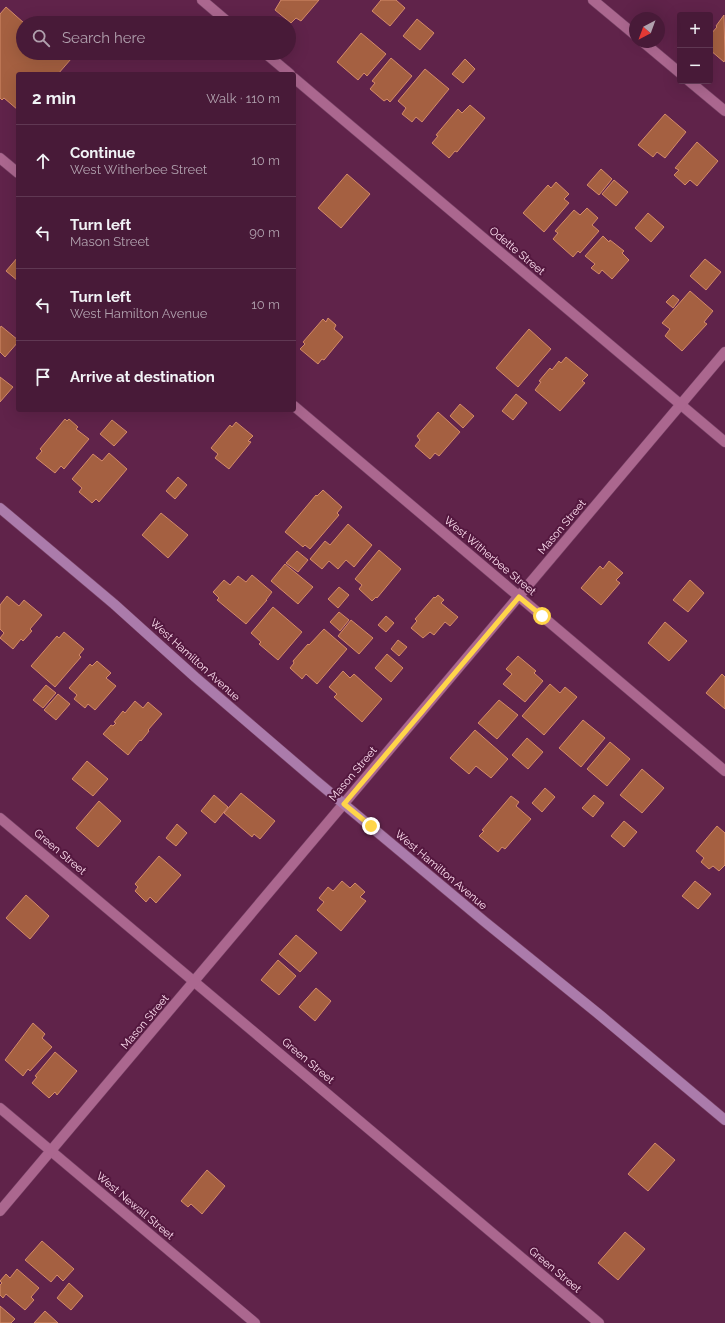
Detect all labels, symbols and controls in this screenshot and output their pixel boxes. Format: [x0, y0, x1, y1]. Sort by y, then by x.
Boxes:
north arrow [629, 12, 665, 48]
map controls [677, 12, 713, 84]
button: + [677, 12, 713, 48]
search box [16, 16, 296, 60]
icon: search [30, 27, 52, 49]
text: Search here [62, 29, 145, 47]
button: − [677, 48, 713, 84]
text: 2 min [32, 88, 76, 108]
text: Walk · 110 m [206, 91, 280, 106]
text: Continue [70, 144, 135, 162]
icon: ahead [32, 150, 54, 172]
text: 10 m [251, 153, 280, 168]
text: West Witherbee Street [70, 162, 207, 177]
text: Turn left [70, 216, 131, 234]
icon: left [32, 222, 54, 244]
street label: Odette Street [487, 224, 548, 278]
text: 90 m [249, 225, 280, 240]
text: Mason Street [70, 234, 149, 249]
text: Turn left [70, 288, 131, 306]
icon: left [32, 294, 54, 316]
text: 10 m [251, 297, 280, 312]
text: West Hamilton Avenue [70, 306, 207, 321]
icon: arrive [32, 366, 54, 388]
text: Arrive at destination [70, 368, 215, 386]
street label: Mason Street [535, 497, 589, 557]
street label: West Witherbee Street [441, 514, 539, 598]
route start [533, 607, 551, 625]
street label: West Hamilton Avenue [147, 616, 243, 704]
street label: Mason Street [326, 744, 380, 804]
route end [362, 817, 380, 835]
street label: Green Street [31, 826, 89, 878]
street label: West Hamilton Avenue [392, 828, 490, 913]
street label: Mason Street [118, 992, 172, 1052]
street label: Green Street [279, 1035, 337, 1087]
street label: West Newall Street [93, 1170, 177, 1243]
street label: Green Street [526, 1244, 584, 1296]

